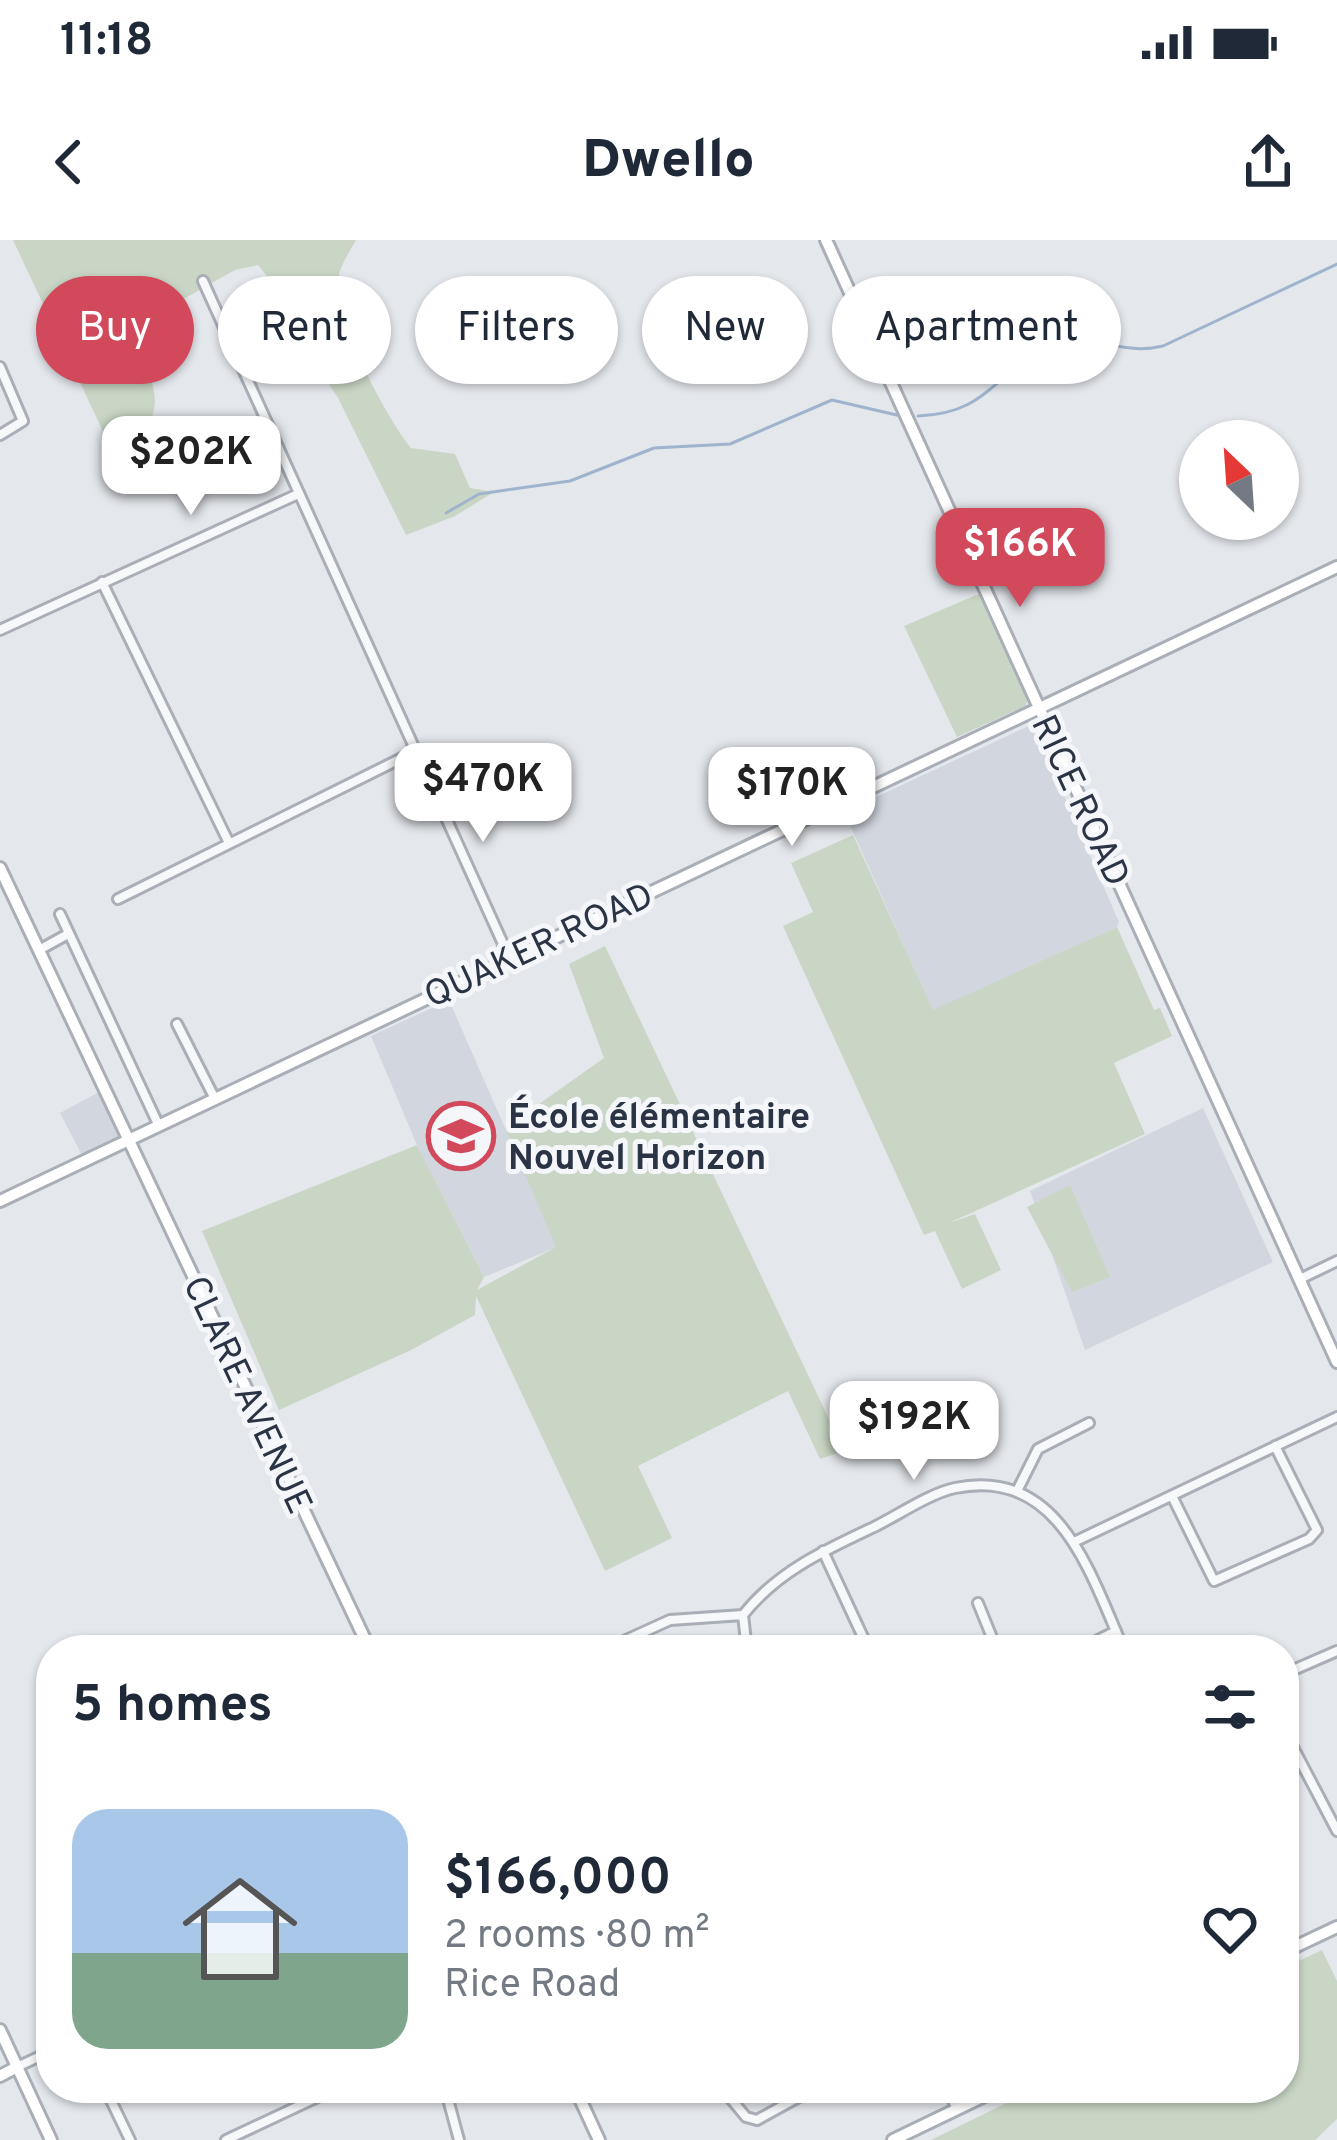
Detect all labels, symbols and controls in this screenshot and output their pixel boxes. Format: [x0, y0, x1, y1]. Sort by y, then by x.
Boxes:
text: 11:18 [60, 14, 153, 71]
text: Dwello [582, 128, 755, 197]
icon: back [36, 129, 102, 195]
icon: share [1235, 129, 1301, 195]
chip: Buy [36, 276, 194, 384]
chip: Rent [218, 276, 391, 384]
chip: Filters [415, 276, 618, 384]
chip: New [642, 276, 808, 384]
chip: Apartment [832, 276, 1121, 384]
pin: $202K [107, 416, 275, 518]
north arrow [1179, 420, 1299, 540]
map controls [1179, 420, 1299, 540]
text: $202K [129, 430, 253, 479]
pin: $166K [936, 508, 1104, 610]
text: $166K [963, 522, 1077, 571]
street label: RICE ROAD [1019, 709, 1138, 895]
pin: $470K [399, 743, 567, 845]
pin: $170K [708, 747, 876, 849]
text: $470K [422, 757, 544, 806]
text: $170K [735, 761, 849, 810]
street label: QUAKER ROAD [418, 874, 662, 1021]
place label: École élémentaire Nouvel Horizon [508, 1094, 810, 1183]
school or university icon: École élémentaire Nouvel Horizon [426, 1101, 496, 1171]
street label: CLARE AVENUE [170, 1269, 321, 1522]
pin: $192K [830, 1381, 998, 1483]
text: $192K [857, 1395, 971, 1444]
icon: filters [1197, 1674, 1263, 1740]
text: 5 homes [72, 1675, 273, 1740]
text: $166,000 [444, 1848, 672, 1913]
icon: home [168, 1857, 312, 2001]
icon: heart [1197, 1896, 1263, 1962]
text: 2 rooms · 80 m² [444, 1913, 710, 1962]
text: Rice Road [444, 1962, 620, 2011]

